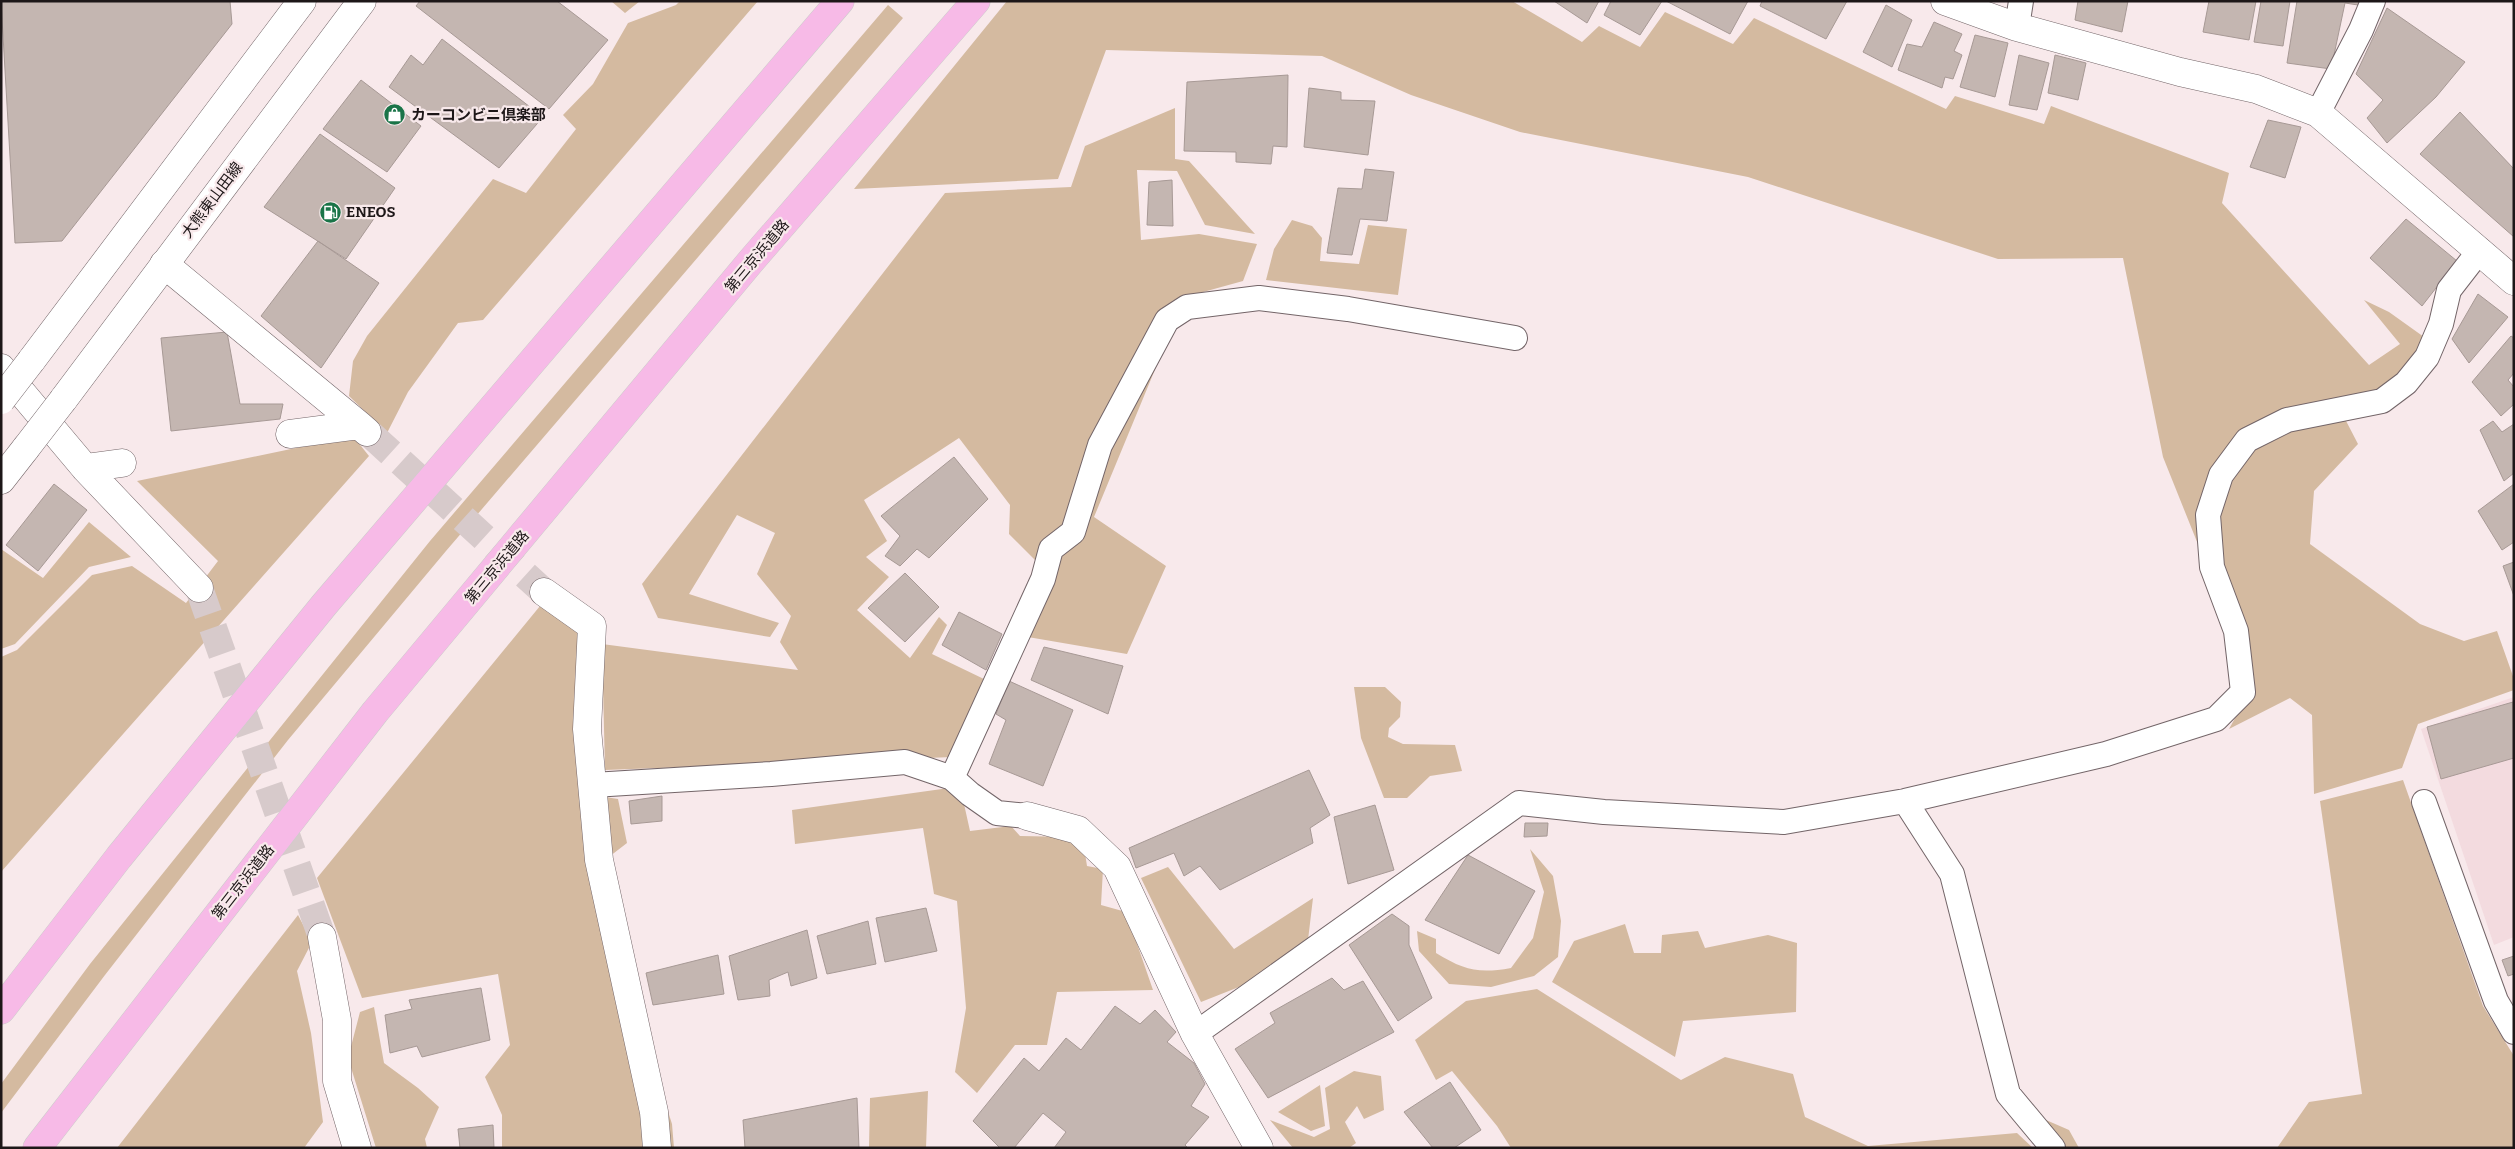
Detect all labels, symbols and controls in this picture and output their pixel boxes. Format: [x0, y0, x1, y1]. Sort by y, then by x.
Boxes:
shop icon: カーコンビニ倶楽部 [383, 103, 407, 127]
place label: カーコンビニ倶楽部 [411, 106, 546, 124]
street label: 大熊東山田線 [178, 159, 246, 241]
fuel station icon: ENEOS [318, 200, 342, 224]
place label: ENEOS [346, 203, 395, 221]
street label: 第三京浜道路 [721, 216, 793, 296]
street label: 第三京浜道路 [461, 527, 533, 607]
street label: 第三京浜道路 [208, 841, 278, 923]

